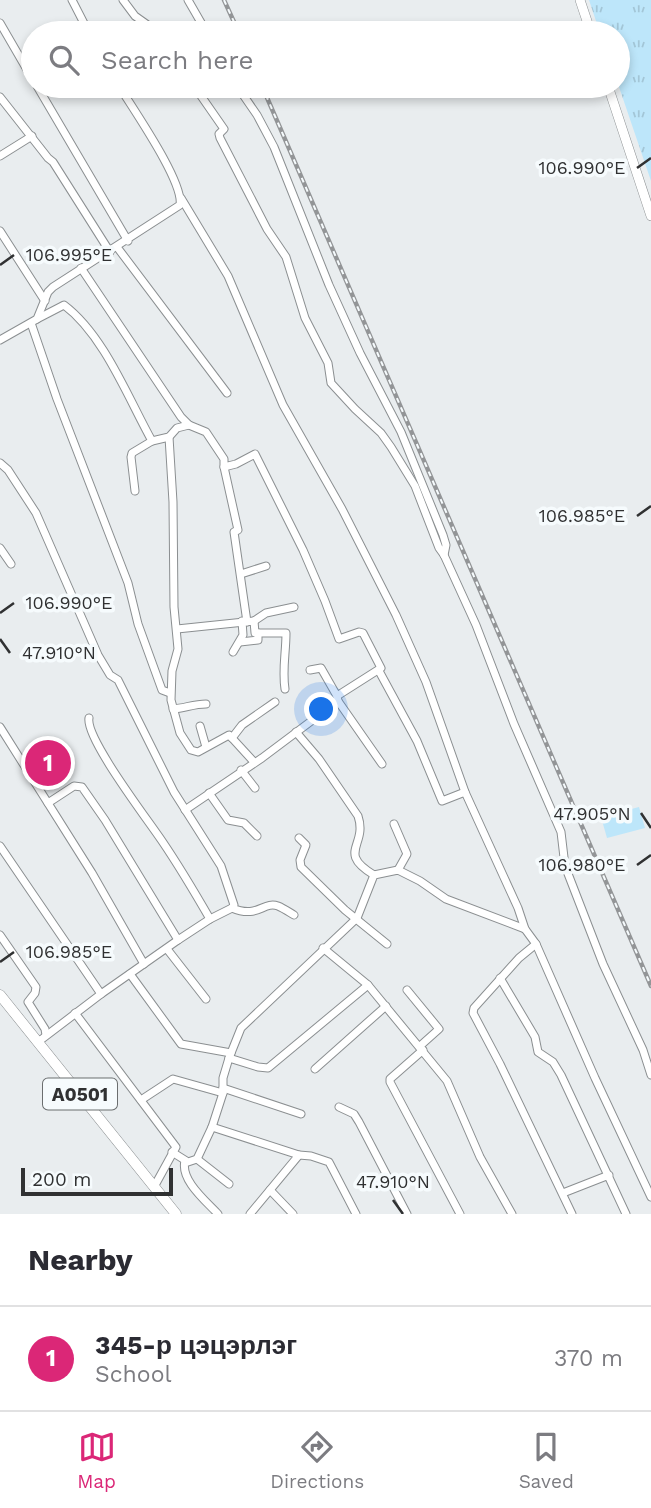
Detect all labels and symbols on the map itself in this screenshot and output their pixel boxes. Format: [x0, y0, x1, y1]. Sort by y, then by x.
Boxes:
text: 106.990°E [538, 157, 626, 178]
text: 106.995°E [26, 244, 112, 265]
text: 106.985°E [539, 505, 625, 526]
text: 106.990°E [25, 592, 113, 613]
text: 47.910°N [22, 642, 96, 663]
your location [304, 692, 338, 726]
pin: 1 [25, 737, 71, 789]
text: 47.905°N [553, 803, 631, 824]
text: 106.980°E [538, 854, 626, 875]
text: 106.985°E [26, 941, 112, 962]
road number: A0501 [43, 1078, 117, 1110]
scale bar [21, 1165, 173, 1197]
text: 47.910°N [356, 1171, 430, 1192]

